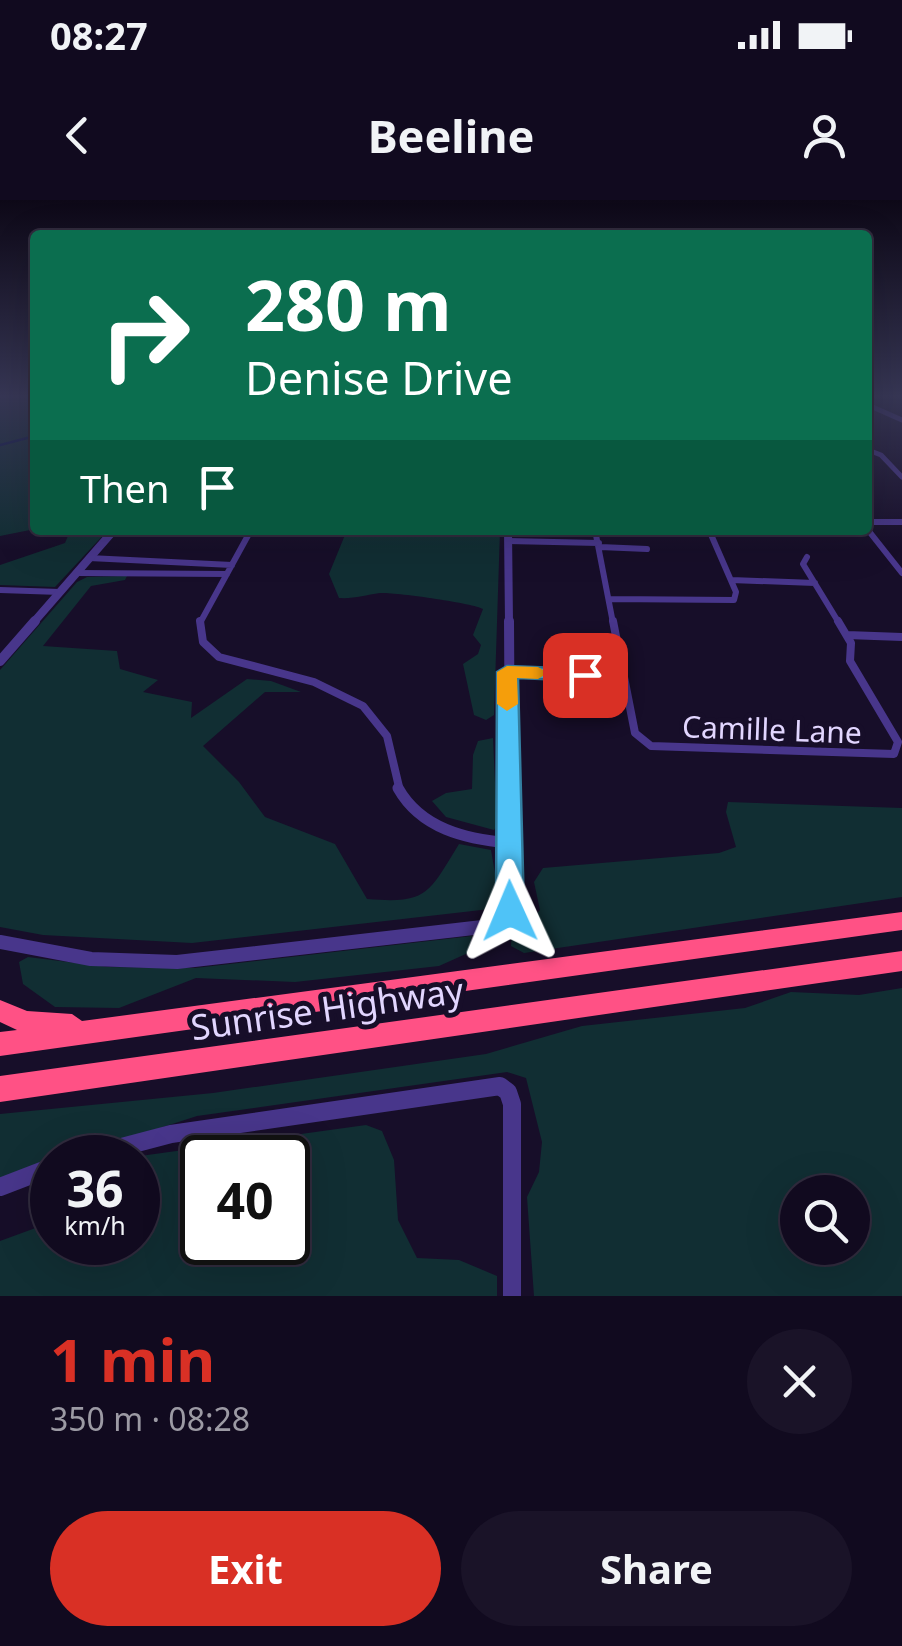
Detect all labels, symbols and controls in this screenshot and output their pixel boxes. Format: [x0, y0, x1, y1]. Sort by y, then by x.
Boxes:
text: 08:27 [50, 9, 148, 61]
text: Beeline [368, 105, 534, 166]
icon: back [50, 108, 105, 163]
icon: person [797, 108, 852, 163]
text: 280 m [245, 256, 452, 352]
icon: right [80, 270, 210, 400]
text: Denise Drive [245, 347, 513, 408]
icon: arrive [190, 460, 245, 515]
text: Then [80, 462, 170, 514]
pin [543, 633, 628, 718]
icon: arrive [558, 648, 613, 703]
street label: Camille Lane [681, 705, 863, 753]
position arrow [458, 859, 562, 963]
street label: Sunrise Highway [188, 966, 466, 1050]
speed limit sign: 40 [180, 1135, 310, 1265]
text: 36 [66, 1154, 124, 1222]
map controls [780, 1175, 870, 1265]
button: search [780, 1175, 870, 1265]
text: km/h [64, 1208, 126, 1242]
text: 1 min [50, 1318, 215, 1400]
button: close [747, 1329, 852, 1434]
text: 350 m · 08:28 [50, 1397, 250, 1440]
button: Exit [50, 1511, 441, 1626]
button: Share [461, 1511, 852, 1626]

